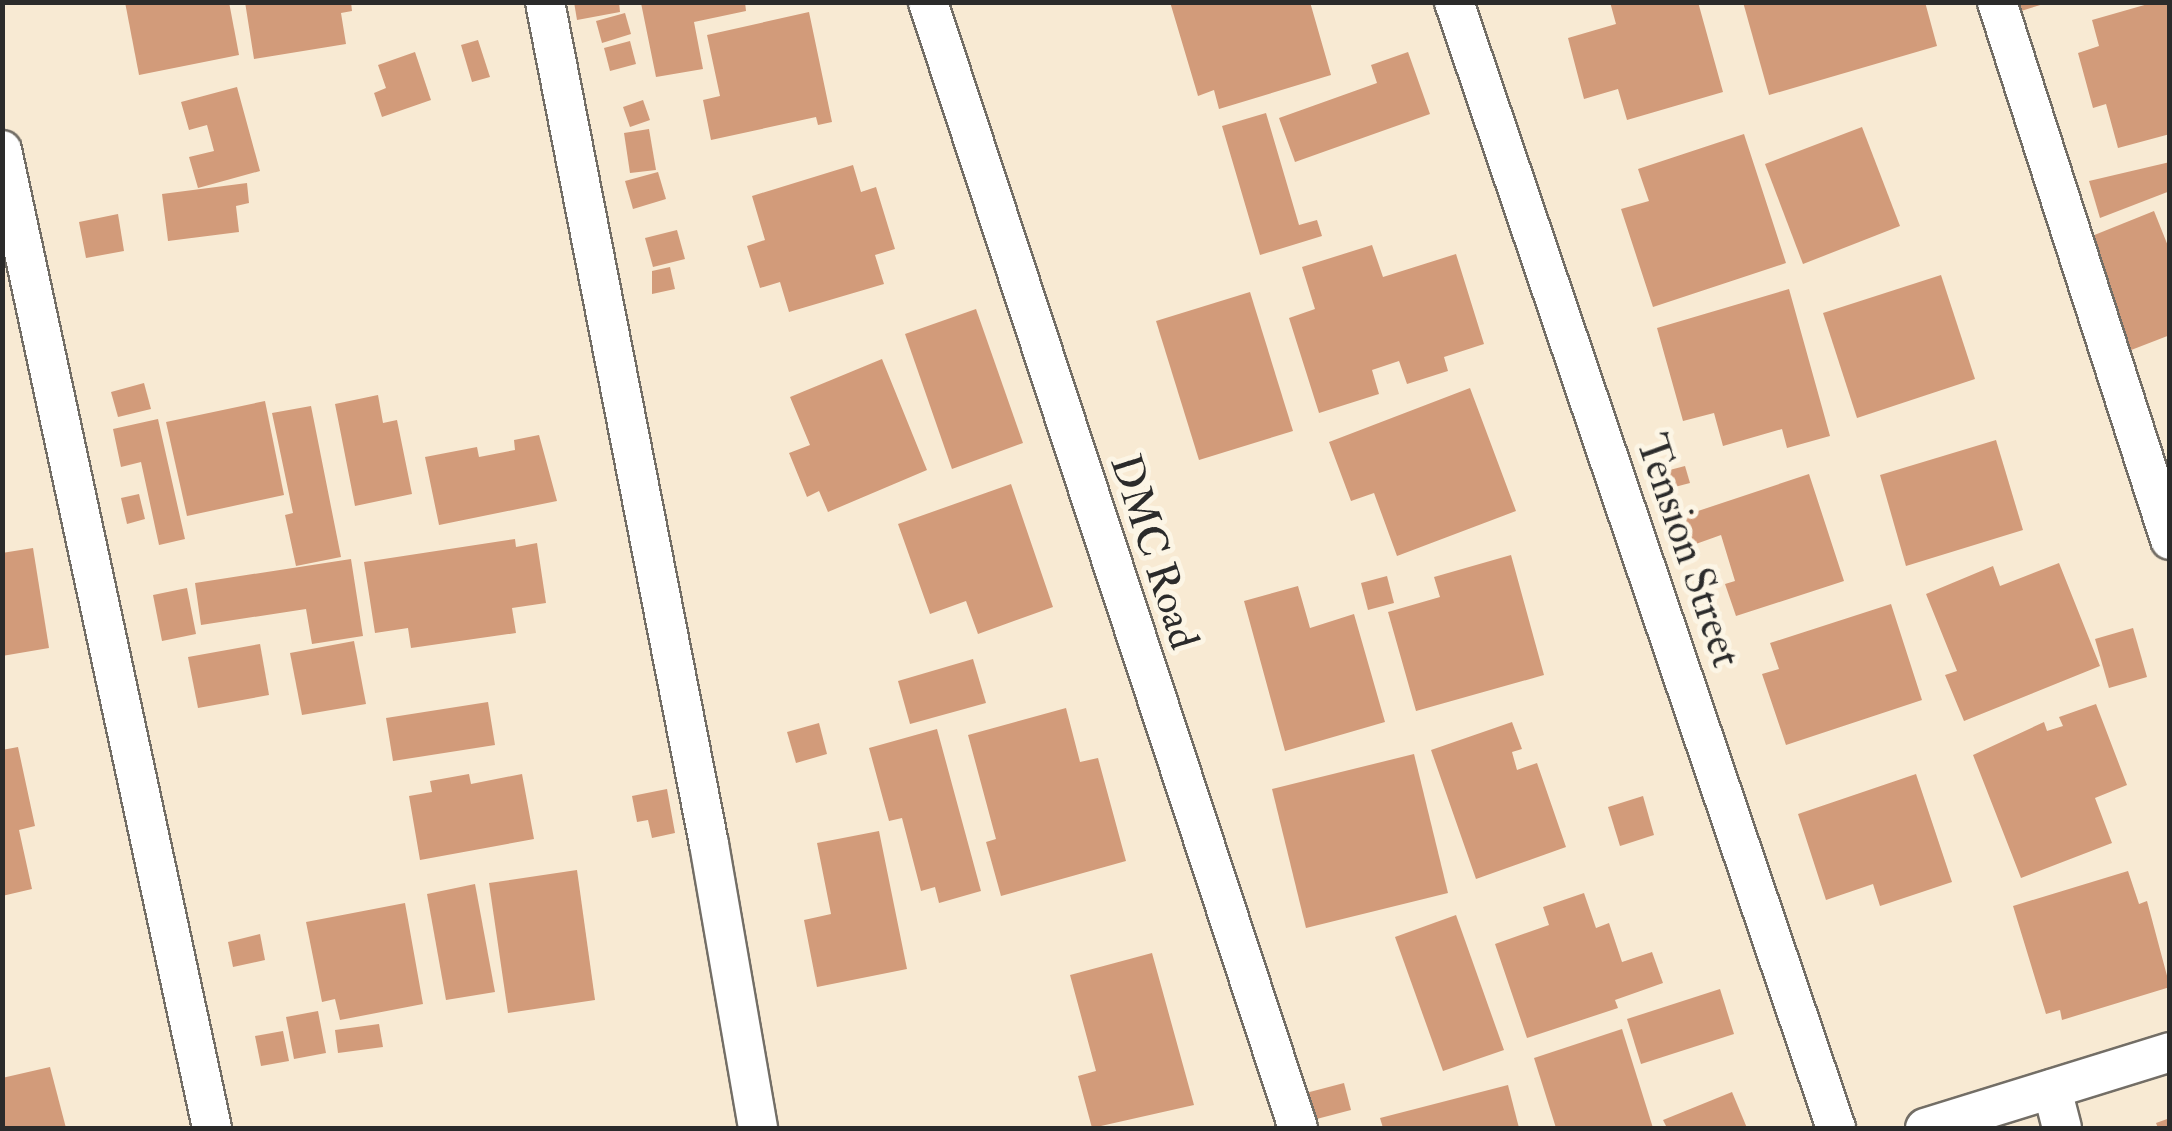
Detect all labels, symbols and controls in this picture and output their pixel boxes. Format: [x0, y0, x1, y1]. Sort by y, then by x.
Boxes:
street label: Tension Street [1625, 428, 1751, 674]
street label: DMC Road [1099, 448, 1209, 656]

